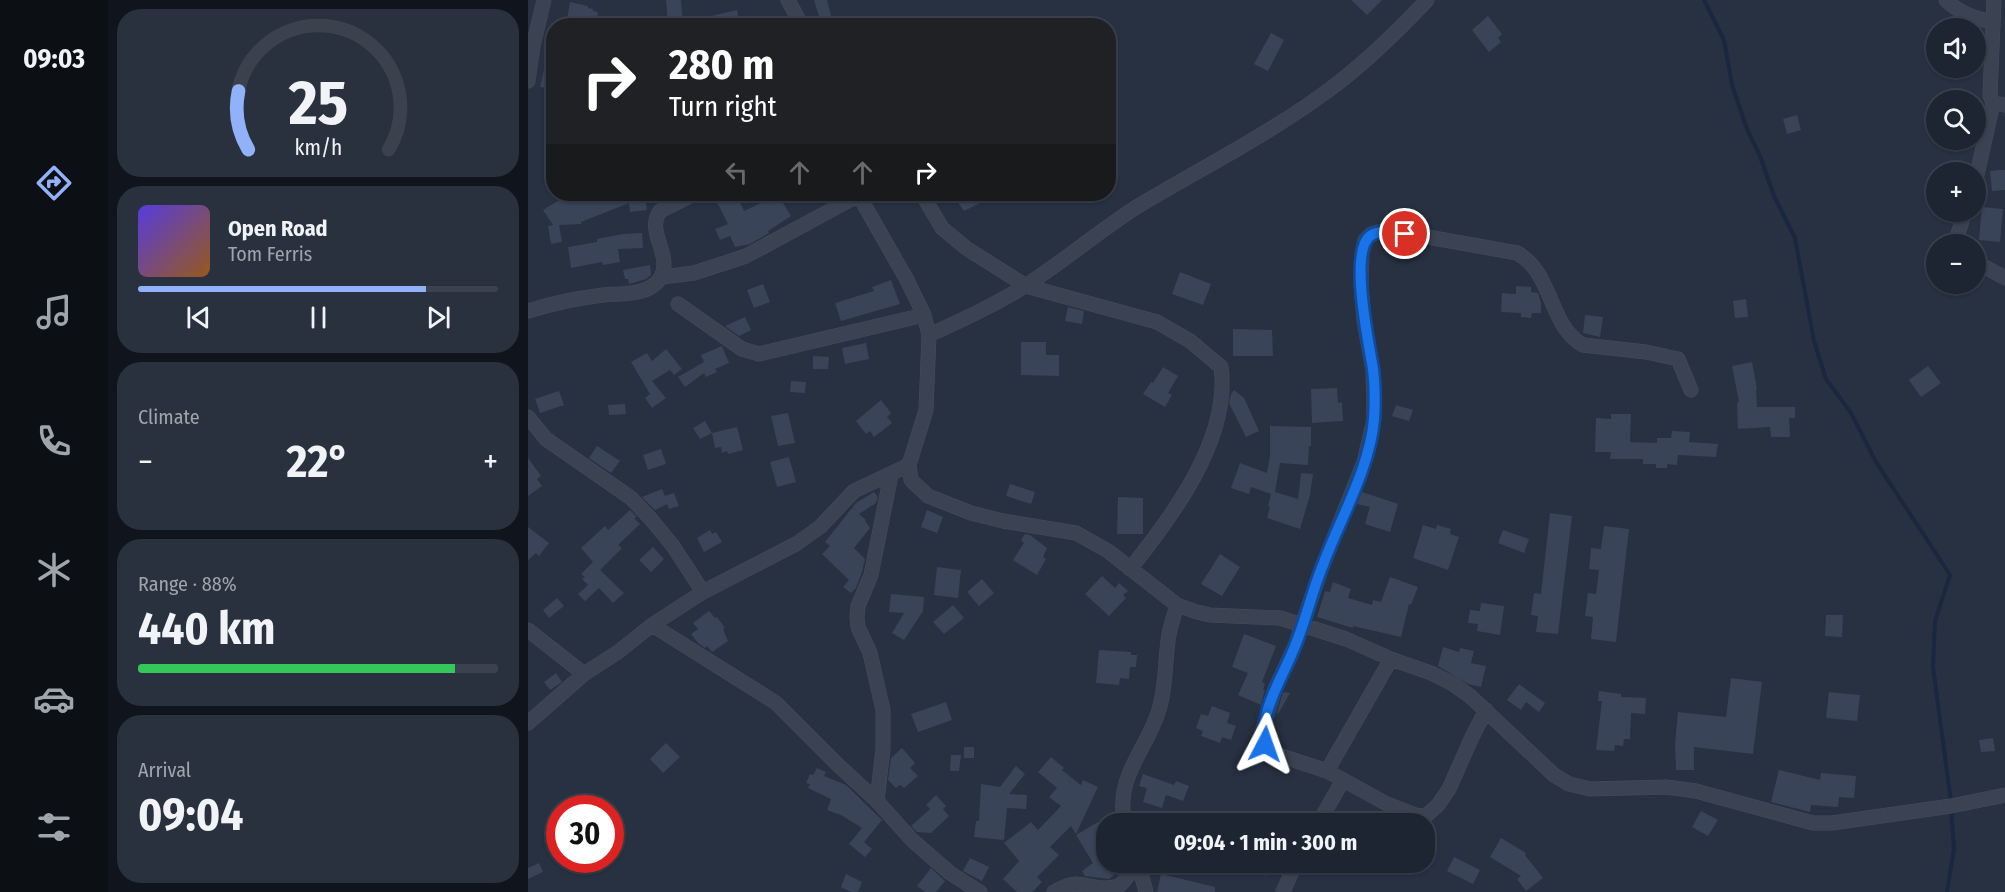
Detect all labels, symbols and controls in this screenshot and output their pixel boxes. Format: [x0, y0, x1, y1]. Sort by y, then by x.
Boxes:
map controls [1926, 18, 1986, 294]
button: sound [1926, 18, 1986, 78]
text: 280 m [669, 40, 774, 90]
icon: right [570, 42, 648, 120]
text: 09:03 [23, 43, 85, 75]
text: 25 [287, 66, 348, 141]
button: search [1926, 90, 1986, 150]
text: Turn right [669, 91, 777, 123]
text: km/h [294, 135, 342, 161]
icon: left [720, 156, 753, 189]
icon: ahead [783, 156, 816, 189]
icon: ahead [846, 156, 879, 189]
icon: right [909, 156, 942, 189]
icon: directions [33, 162, 75, 204]
button: + [1926, 162, 1986, 222]
pin [1379, 208, 1430, 259]
text: Open Road [228, 215, 328, 242]
icon: arrive [1388, 217, 1421, 250]
button: − [1926, 234, 1986, 294]
text: Tom Ferris [228, 242, 312, 266]
icon: music [33, 291, 75, 333]
icon: previous [182, 301, 215, 334]
icon: pause [302, 301, 335, 334]
icon: next [422, 301, 455, 334]
text: Climate [138, 405, 200, 429]
icon: phone [33, 420, 75, 462]
text: 22° [287, 435, 349, 489]
text: − [138, 442, 153, 482]
text: + [483, 442, 498, 482]
icon: climate [33, 549, 75, 591]
text: Range · 88% [138, 572, 237, 596]
text: 440 km [138, 602, 275, 656]
icon: car [33, 678, 75, 720]
position arrow [1233, 712, 1297, 776]
text: Arrival [138, 758, 191, 782]
text: 09:04 [138, 788, 243, 842]
speed limit sign: 30 [546, 795, 624, 873]
icon: filters [33, 806, 75, 848]
text: 09:04 · 1 min · 300 m [1174, 829, 1357, 856]

